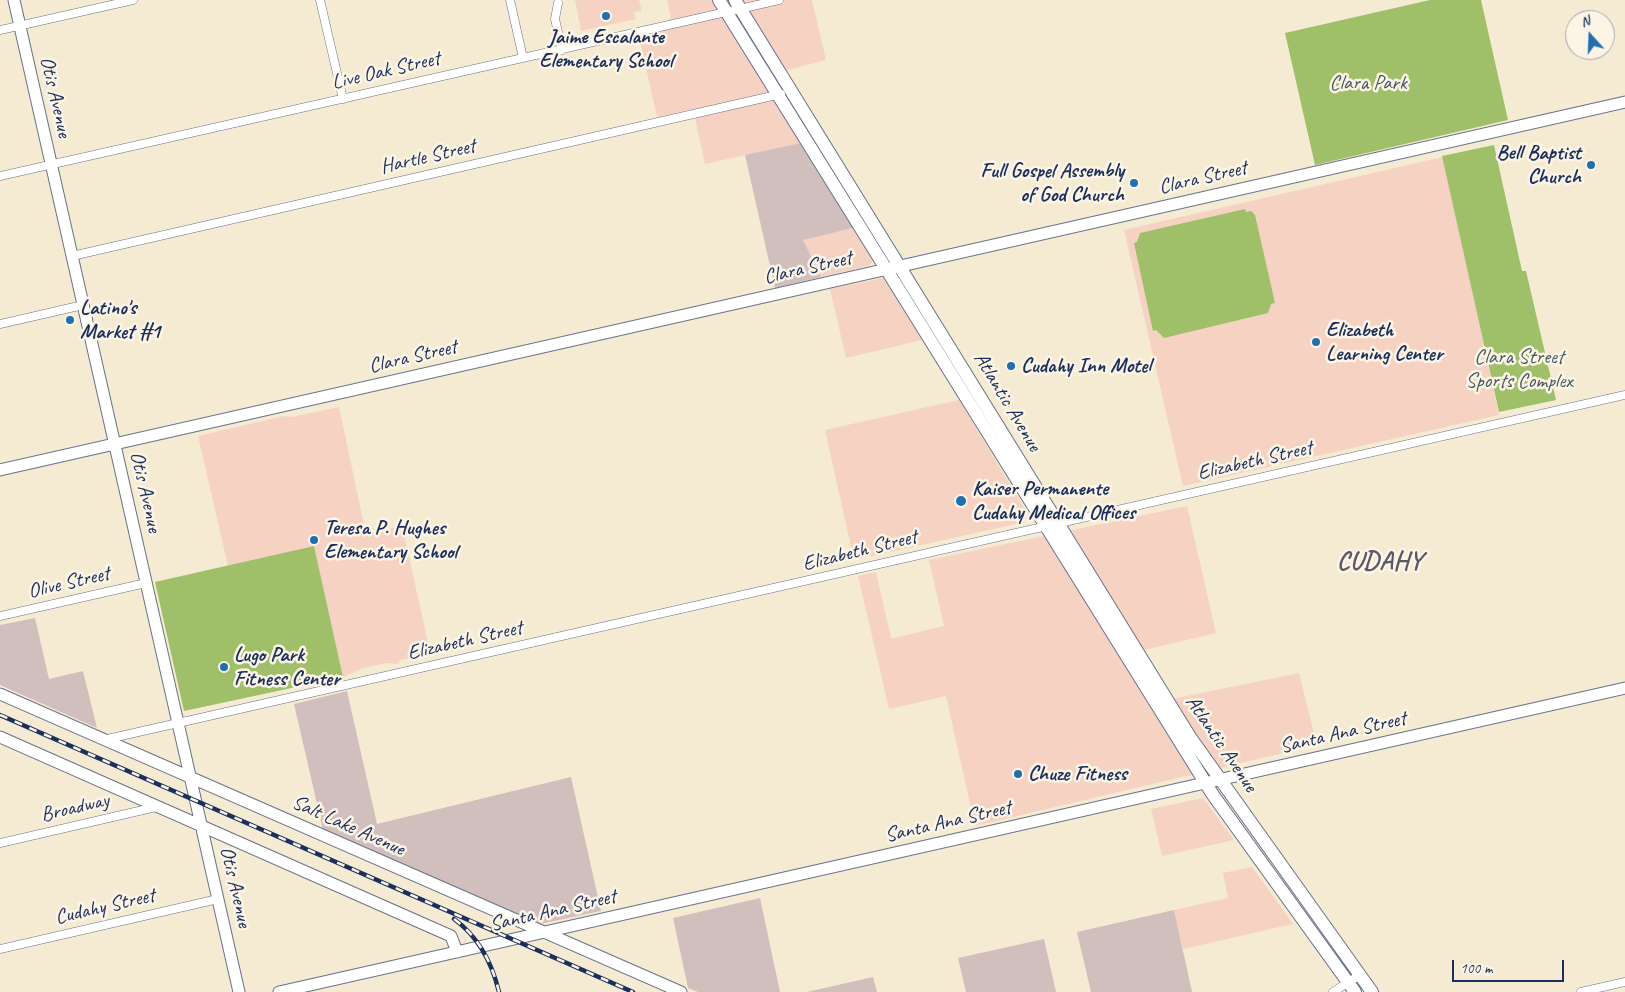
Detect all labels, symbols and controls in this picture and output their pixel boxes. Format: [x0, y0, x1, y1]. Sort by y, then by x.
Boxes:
marker: Jaime Escalante Elementary School [600, 10, 612, 22]
north arrow [1565, 10, 1615, 60]
text: N [1578, 12, 1592, 31]
place label: Jaime Escalante Elementary School [539, 24, 673, 74]
street label: Live Oak Street [329, 46, 443, 96]
street label: Otis Avenue [33, 54, 77, 140]
park label: Clara Park [1329, 70, 1407, 96]
street label: Hartle Street [378, 134, 478, 180]
place label: Bell Baptist Church [1497, 140, 1581, 190]
street label: Clara Street [1157, 156, 1249, 200]
place label: Full Gospel Assembly of God Church [980, 158, 1124, 208]
marker: Bell Baptist Church [1585, 159, 1597, 171]
marker: Full Gospel Assembly of God Church [1128, 177, 1140, 189]
street label: Clara Street [762, 246, 854, 290]
place label: Latino's Market #1 [80, 295, 160, 345]
marker: Latino's Market #1 [64, 314, 76, 326]
place label: Elizabeth Learning Center [1326, 317, 1442, 367]
street label: Clara Street [367, 335, 459, 379]
marker: Elizabeth Learning Center [1310, 336, 1322, 348]
park label: Clara Street Sports Complex [1466, 344, 1572, 394]
street label: Atlantic Avenue [968, 348, 1046, 456]
place label: Cudahy Inn Motel [1021, 353, 1151, 379]
marker: Cudahy Inn Motel [1005, 360, 1017, 372]
street label: Elizabeth Street [1195, 436, 1315, 486]
street label: Otis Avenue [123, 449, 167, 535]
place label: Kaiser Permanente Cudahy Medical Offices [972, 476, 1135, 526]
marker: Kaiser Permanente Cudahy Medical Offices [954, 494, 968, 508]
place label: Teresa P. Hughes Elementary School [324, 515, 457, 565]
street label: Elizabeth Street [800, 525, 920, 577]
marker: Teresa P. Hughes Elementary School [308, 534, 320, 546]
district label: CUDAHY [1336, 546, 1424, 578]
street label: Olive Street [26, 561, 112, 605]
street label: Elizabeth Street [405, 616, 525, 666]
place label: Lugo Park Fitness Center [234, 642, 340, 692]
marker: Lugo Park Fitness Center [218, 661, 230, 673]
street label: Atlantic Avenue [1179, 691, 1263, 797]
street label: Santa Ana Street [1277, 706, 1409, 760]
place label: Chuze Fitness [1028, 761, 1127, 787]
marker: Chuze Fitness [1012, 768, 1024, 780]
street label: Broadway [38, 788, 112, 828]
street label: Salt Lake Avenue [288, 790, 408, 862]
street label: Santa Ana Street [882, 795, 1014, 849]
street label: Otis Avenue [213, 844, 257, 930]
street label: Cudahy Street [53, 883, 157, 931]
street label: Santa Ana Street [487, 884, 619, 938]
scale bar [1455, 950, 1568, 982]
text: 100 m [1460, 959, 1492, 978]

